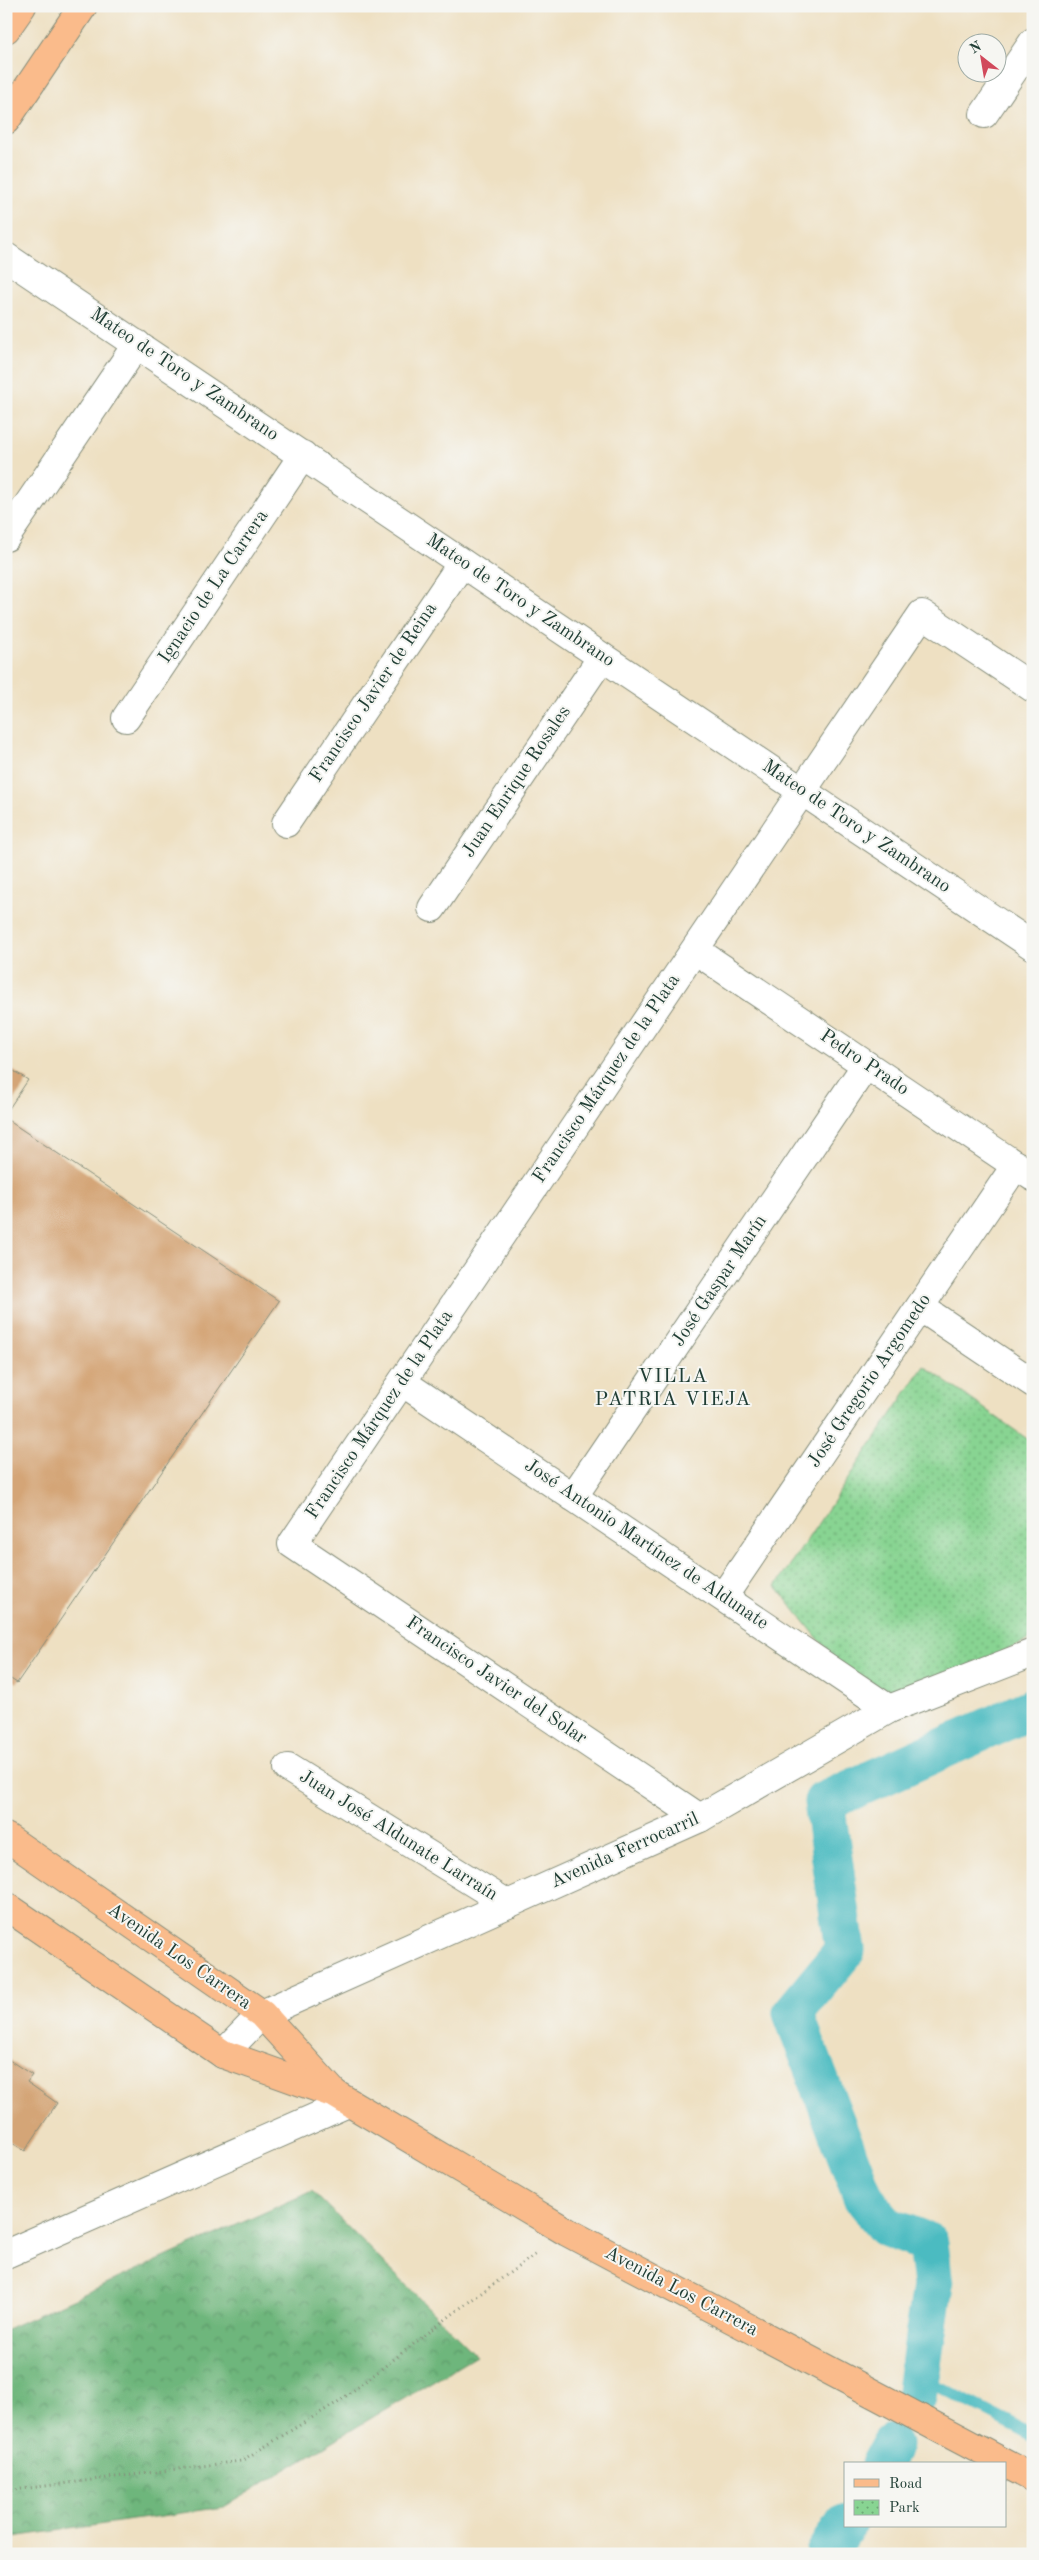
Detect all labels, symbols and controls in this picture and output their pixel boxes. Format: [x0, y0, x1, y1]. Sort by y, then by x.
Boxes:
north arrow [956, 32, 1006, 82]
text: N [968, 39, 984, 56]
street label: Mateo de Toro y Zambrano [86, 305, 282, 445]
street label: Ignacio de La Carrera [156, 506, 273, 667]
street label: Mateo de Toro y Zambrano [422, 531, 618, 671]
street label: Francisco Javier de Reina [307, 599, 442, 786]
street label: Juan Enrique Rosales [459, 703, 575, 861]
street label: Mateo de Toro y Zambrano [758, 757, 954, 897]
street label: Francisco Márquez de la Plata [530, 971, 684, 1187]
street label: Pedro Prado [816, 1026, 912, 1100]
street label: José Gaspar Marín [669, 1212, 771, 1350]
street label: José Gregorio Argomedo [805, 1291, 935, 1471]
street label: Francisco Márquez de la Plata [303, 1307, 457, 1523]
district label: VILLA PATRIA VIEJA [595, 1367, 751, 1410]
street label: José Antonio Martínez de Aldunate [521, 1456, 771, 1634]
street label: Francisco Javier del Solar [402, 1613, 590, 1749]
street label: Juan José Aldunate Larraín [295, 1767, 501, 1905]
street label: Avenida Ferrocarril [548, 1810, 702, 1892]
street label: Avenida Los Carrera [104, 1900, 255, 2014]
street label: Avenida Los Carrera [601, 2244, 761, 2341]
legend [844, 2462, 1006, 2528]
text: Road [889, 2477, 923, 2492]
text: Park [889, 2501, 920, 2516]

